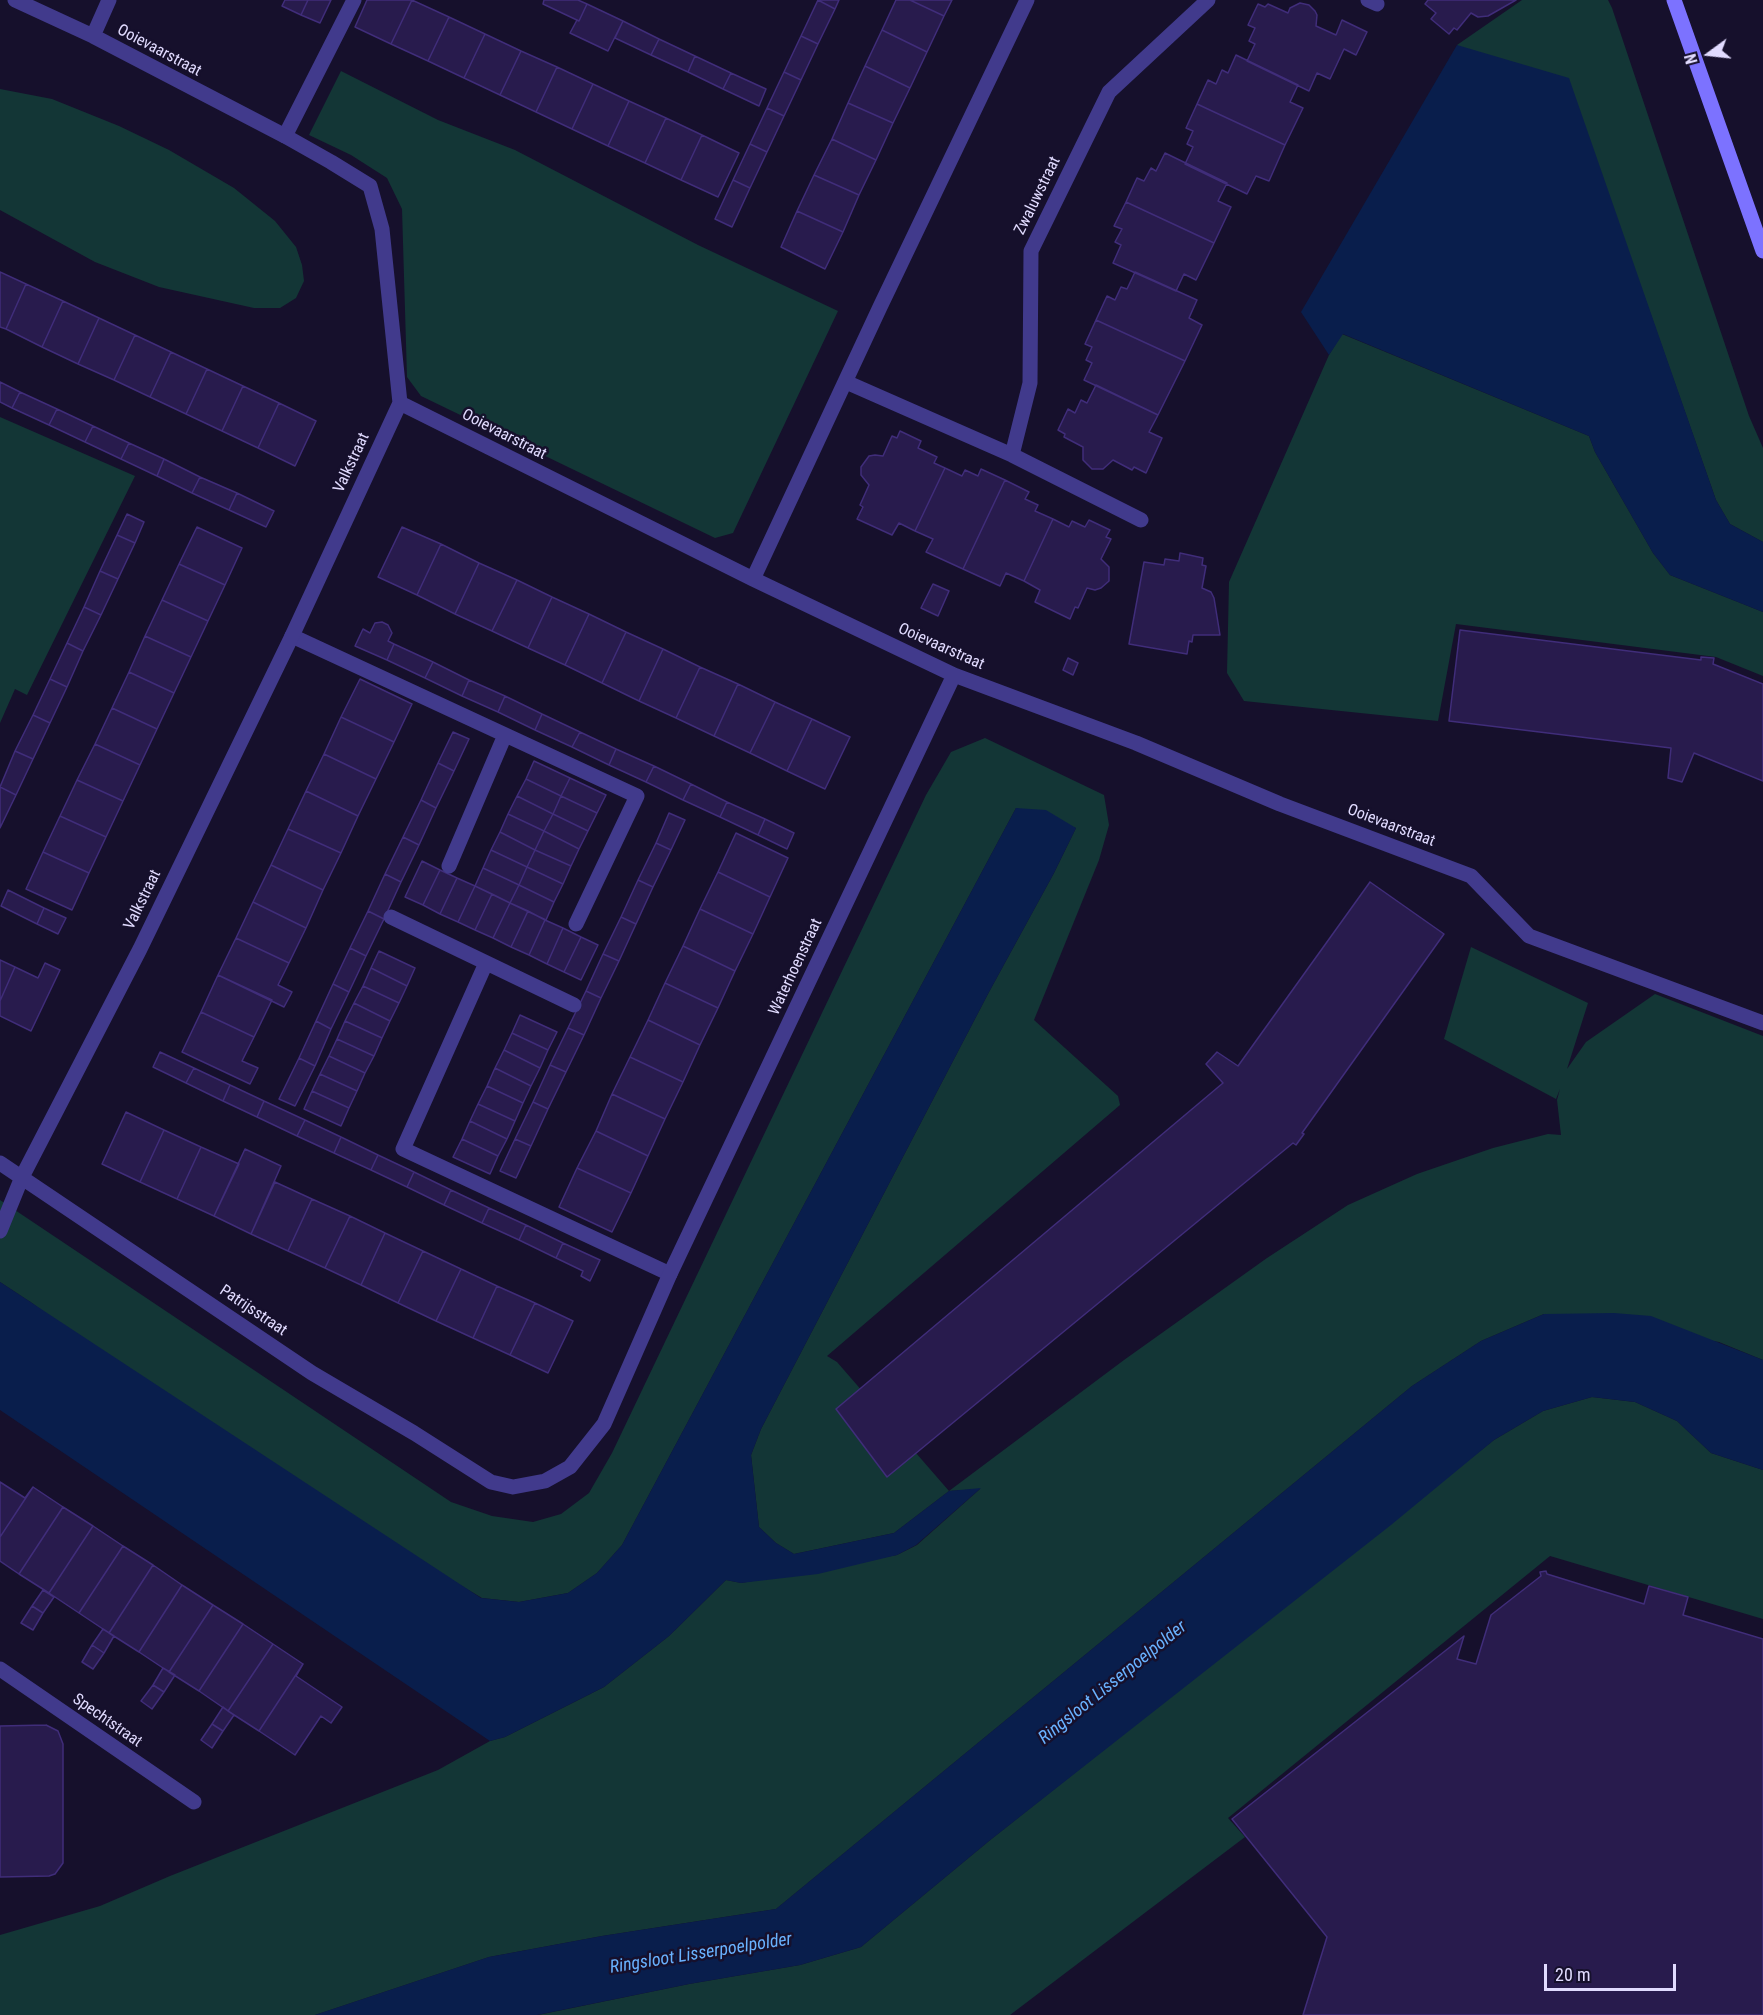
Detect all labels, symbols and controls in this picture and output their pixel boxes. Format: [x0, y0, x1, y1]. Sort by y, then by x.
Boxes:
street label: Ooievaarstraat [114, 21, 204, 81]
north arrow [1679, 24, 1739, 84]
text: N [1681, 52, 1702, 66]
street label: Zwaluwstraat [1011, 154, 1065, 238]
street label: Ooievaarstraat [459, 405, 549, 465]
street label: Valkstraat [330, 430, 374, 496]
street label: Ooievaarstraat [895, 619, 987, 675]
street label: Ooievaarstraat [1344, 800, 1438, 852]
street label: Valkstraat [120, 867, 166, 933]
street label: Waterhoenstraat [765, 916, 827, 1018]
street label: Patrijsstraat [216, 1281, 290, 1341]
water label: Ringsloot Lisserpoelpolder [1035, 1617, 1191, 1749]
street label: Spechtstraat [69, 1690, 145, 1752]
water label: Ringsloot Lisserpoelpolder [608, 1929, 794, 1979]
scale bar [1547, 1952, 1679, 1990]
text: 20 m [1555, 1964, 1590, 1985]

